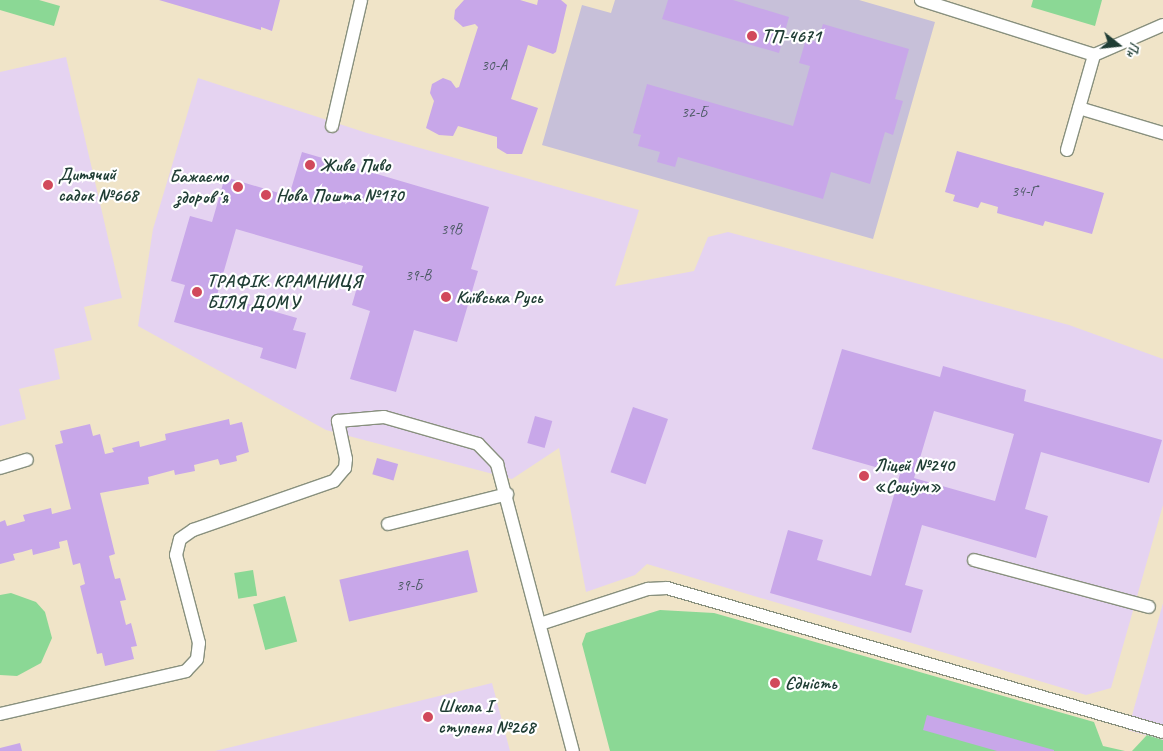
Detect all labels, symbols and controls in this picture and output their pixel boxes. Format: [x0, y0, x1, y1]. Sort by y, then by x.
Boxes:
north arrow [1093, 20, 1143, 70]
place label: ТП-4671 [762, 25, 821, 47]
marker: ТП-4671 [746, 30, 758, 42]
text: Пн [1123, 40, 1143, 59]
house number: 30-А [481, 57, 507, 75]
house number: 32-Б [681, 104, 707, 122]
place label: Живе Пиво [320, 154, 390, 176]
marker: Живе Пиво [304, 159, 316, 171]
place label: Дитячий садок №668 [58, 164, 138, 206]
place label: Бажаємо здоровʼя [169, 166, 228, 208]
marker: Дитячий садок №668 [42, 179, 54, 191]
marker: Бажаємо здоровʼя [232, 181, 244, 193]
house number: 34-Г [1011, 183, 1037, 201]
place label: Нова Пошта №170 [276, 184, 402, 206]
marker: Нова Пошта №170 [260, 189, 272, 201]
house number: 39В [440, 221, 462, 239]
house number: 39-В [405, 267, 431, 285]
place label: ТРАФІК. КРАМНИЦЯ БІЛЯ ДОМУ [207, 271, 362, 314]
marker: ТРАФІК. КРАМНИЦЯ БІЛЯ ДОМУ [191, 286, 203, 298]
place label: Київська Русь [456, 286, 541, 308]
marker: Київська Русь [440, 291, 452, 303]
place label: Ліцей №240 «Соціум» [874, 455, 954, 498]
marker: Ліцей №240 «Соціум» [858, 470, 870, 482]
house number: 39-Б [396, 577, 422, 595]
place label: Єдність [785, 672, 837, 694]
marker: Єдність [769, 677, 781, 689]
place label: Школа І ступеня №268 [438, 696, 535, 739]
marker: Школа І ступеня №268 [422, 711, 434, 723]

